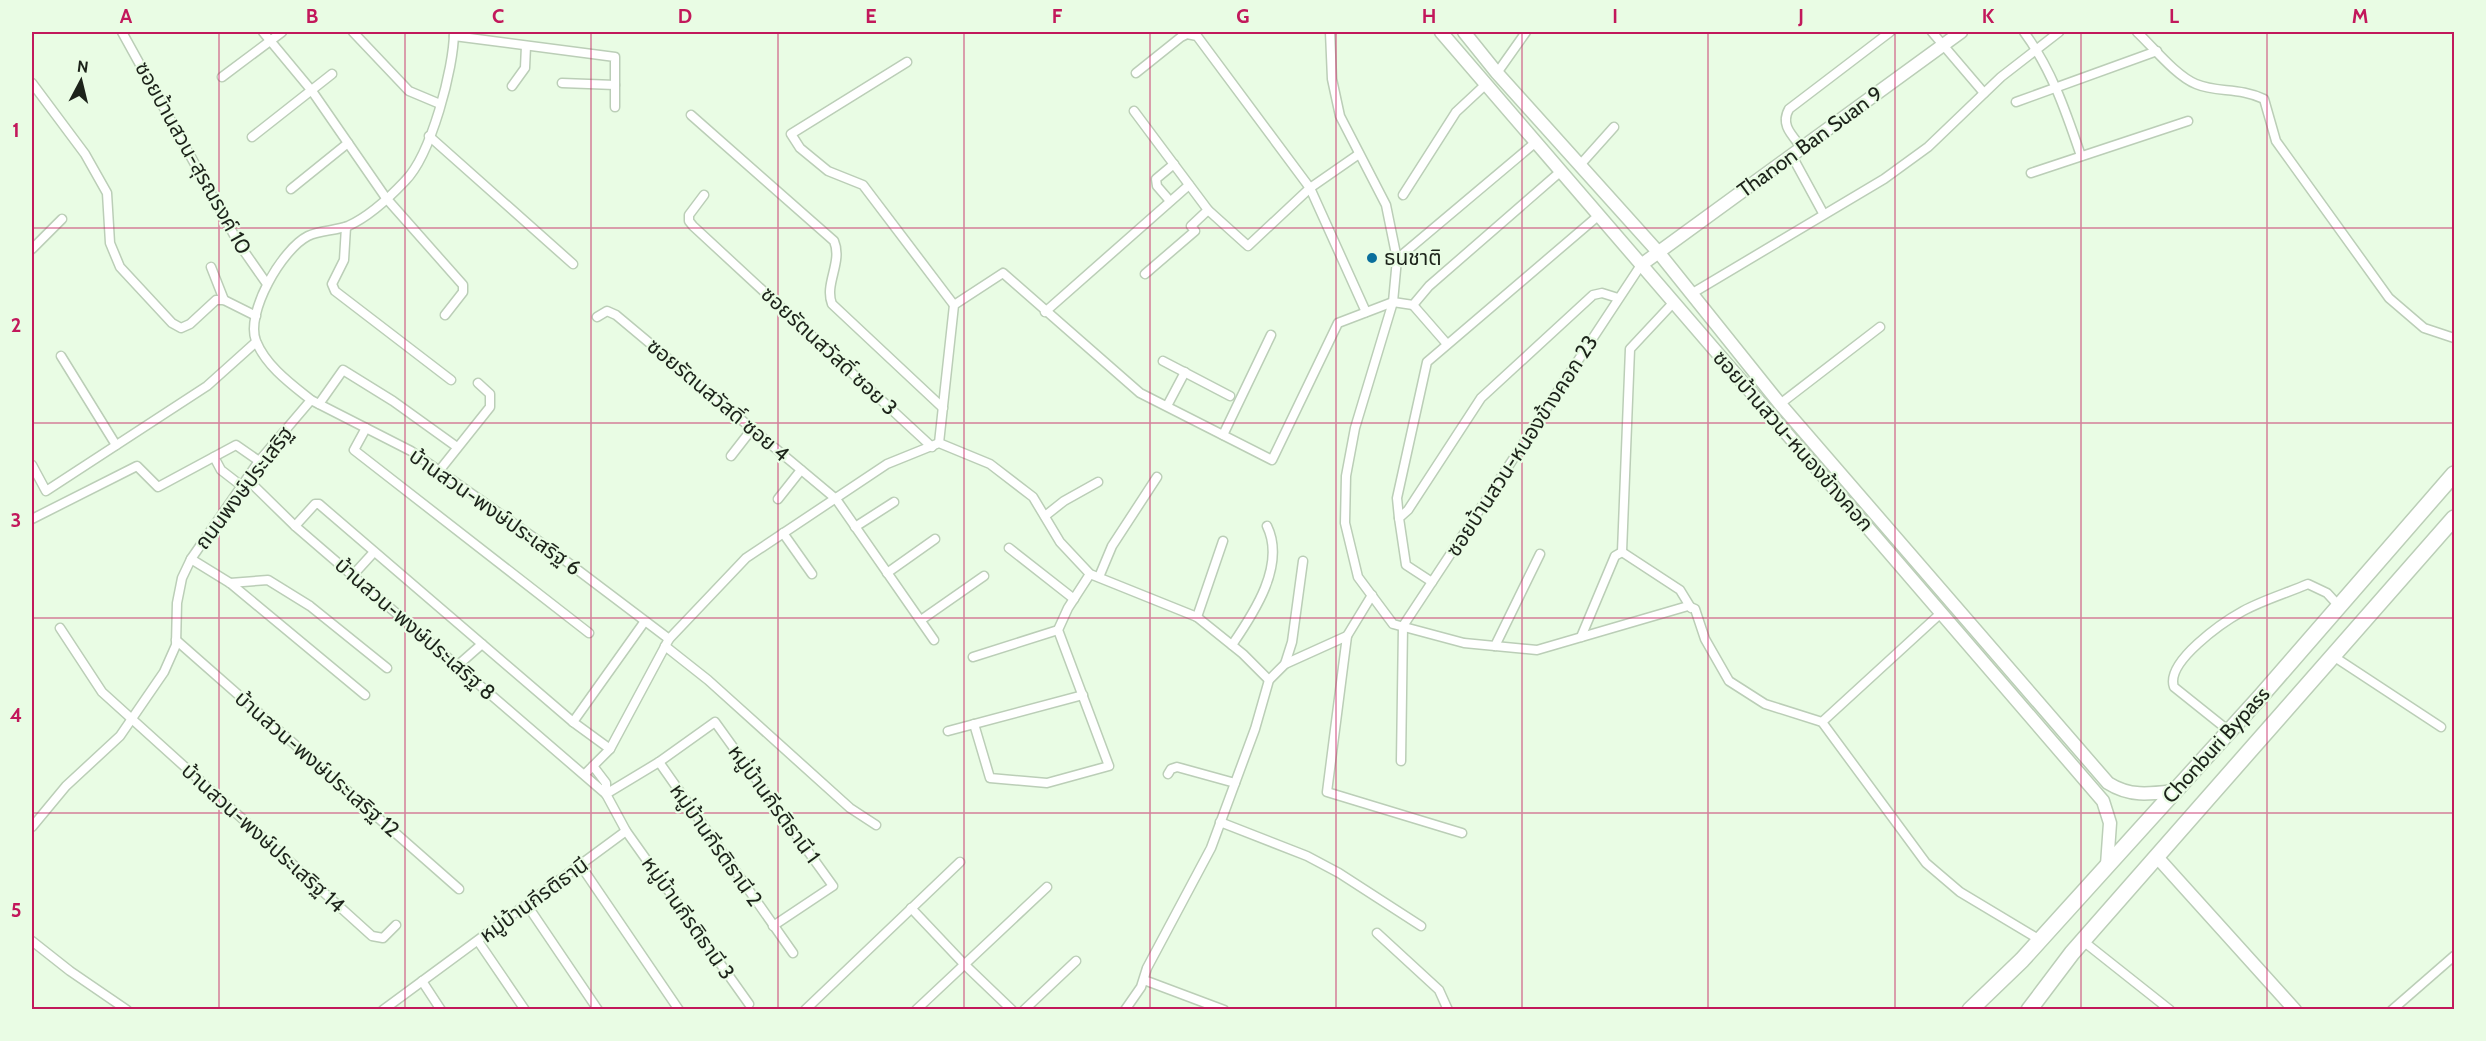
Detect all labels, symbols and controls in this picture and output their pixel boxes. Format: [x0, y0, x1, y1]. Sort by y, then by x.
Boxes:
text: A [120, 4, 133, 28]
text: B [306, 4, 318, 28]
text: C [492, 4, 504, 28]
text: D [678, 4, 692, 28]
text: E [865, 4, 877, 28]
text: F [1052, 4, 1063, 28]
text: G [1236, 4, 1250, 28]
text: H [1422, 4, 1436, 28]
text: I [1612, 4, 1618, 28]
text: J [1797, 4, 1804, 28]
text: K [1982, 4, 1995, 28]
text: L [2169, 4, 2179, 28]
text: M [2352, 4, 2368, 28]
north arrow [51, 51, 111, 111]
text: N [76, 56, 90, 77]
street label: ซอยบ้านสวน-สุรณรงค์ 10 [129, 57, 257, 259]
street label: Thanon Ban Suan 9 [1732, 81, 1887, 203]
text: 1 [12, 118, 20, 142]
place label: ธนชาติ [1384, 245, 1442, 270]
marker: ธนชาติ [1365, 251, 1379, 265]
street label: ซอยรัตนสวัสดิ์ ซอย 3 [756, 281, 903, 420]
text: 2 [11, 313, 21, 337]
street label: ซอยบ้านสวน-หนองข้างคอก 23 [1441, 330, 1603, 561]
street label: ซอยรัตนสวัสดิ์ ซอย 4 [642, 333, 794, 466]
street label: ซอยบ้านสวน-หนองข้างคอก [1708, 345, 1879, 536]
street label: ถนนพงษ์ประเสริฐ [189, 421, 298, 554]
street label: บ้านสวน-พงษ์ประเสริฐ 6 [405, 443, 586, 580]
text: 3 [11, 508, 21, 532]
street label: บ้านสวน-พงษ์ประเสริฐ 8 [330, 552, 501, 705]
street label: Chonburi Bypass [2157, 681, 2275, 808]
street label: บ้านสวน-พงษ์ประเสริฐ 12 [230, 685, 405, 842]
text: 4 [10, 703, 22, 727]
street label: หมู่บ้านกีรติธานี 1 [722, 740, 826, 868]
street label: บ้านสวน-พงษ์ประเสริฐ 14 [177, 758, 350, 918]
street label: หมู่บ้านกีรติธานี 2 [664, 779, 768, 911]
street label: หมู่บ้านกีรติธานี 3 [636, 851, 740, 985]
street label: หมู่บ้านกีรติธานี [474, 852, 594, 948]
text: 5 [11, 898, 21, 922]

